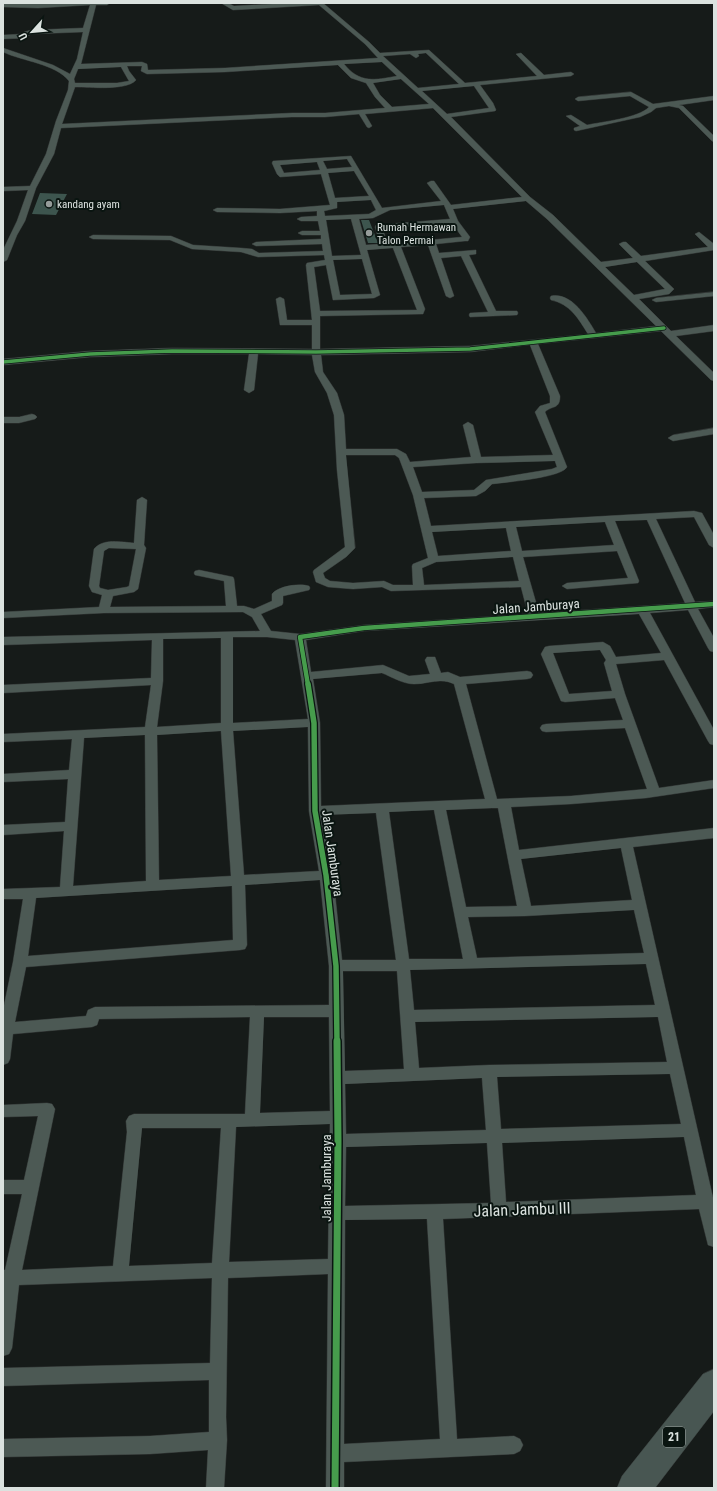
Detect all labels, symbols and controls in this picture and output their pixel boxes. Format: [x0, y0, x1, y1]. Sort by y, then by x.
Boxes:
north arrow [12, 12, 52, 52]
text: U [16, 31, 31, 42]
place label: kandang ayam [57, 198, 120, 211]
marker: kandang ayam [44, 199, 54, 209]
place label: Rumah Hermawan Talon Permai [377, 221, 456, 247]
marker: Rumah Hermawan Talon Permai [364, 228, 374, 238]
street label: Jalan Jamburaya [492, 596, 580, 617]
street label: Jalan Jamburaya [319, 809, 346, 897]
street label: Jalan Jamburaya [319, 1134, 334, 1222]
street label: Jalan Jambu III [473, 1198, 571, 1221]
road number: 21 [663, 1427, 685, 1447]

